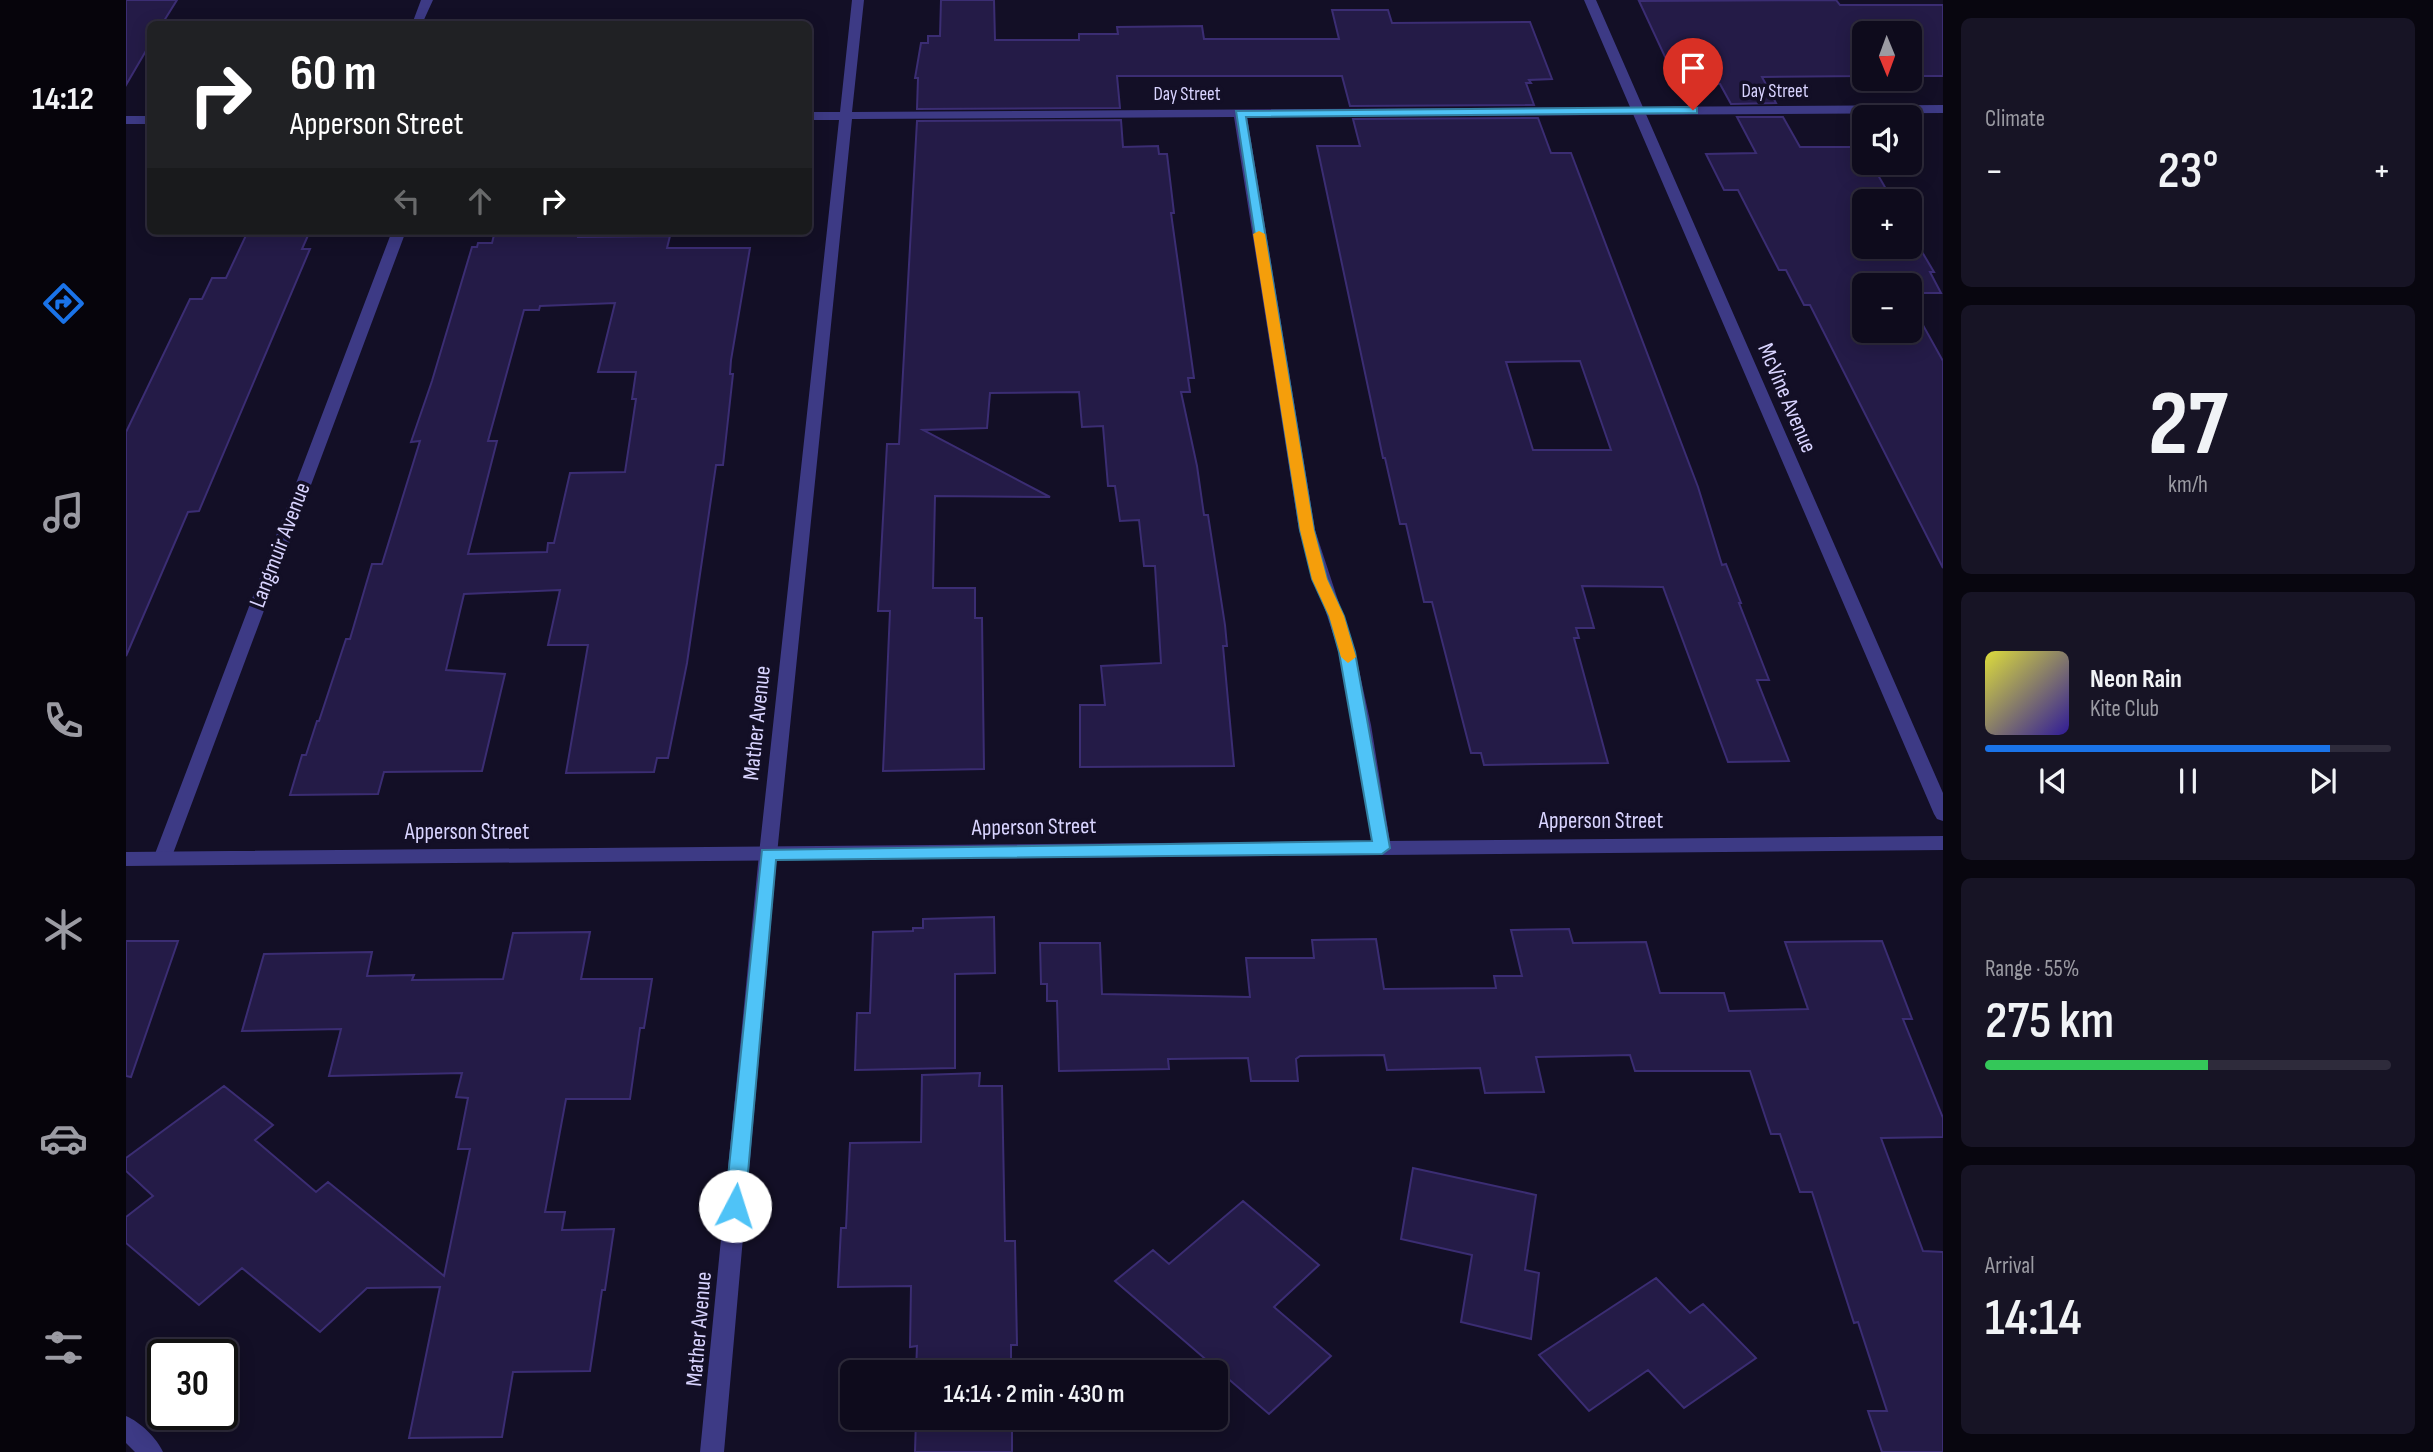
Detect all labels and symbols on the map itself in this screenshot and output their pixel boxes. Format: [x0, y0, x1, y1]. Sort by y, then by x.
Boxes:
north arrow [1852, 21, 1922, 91]
pin [1663, 38, 1723, 110]
street label: Day Street [1742, 80, 1809, 103]
street label: Day Street [1154, 83, 1221, 106]
street label: McVine Avenue [1751, 339, 1823, 457]
street label: Langmuir Avenue [243, 479, 317, 611]
street label: Mather Avenue [737, 664, 777, 782]
street label: Apperson Street [1538, 807, 1663, 835]
street label: Apperson Street [970, 812, 1097, 842]
street label: Apperson Street [404, 818, 529, 846]
position arrow [698, 1169, 772, 1243]
street label: Mather Avenue [680, 1270, 718, 1388]
speed limit sign: 30 [147, 1339, 238, 1430]

